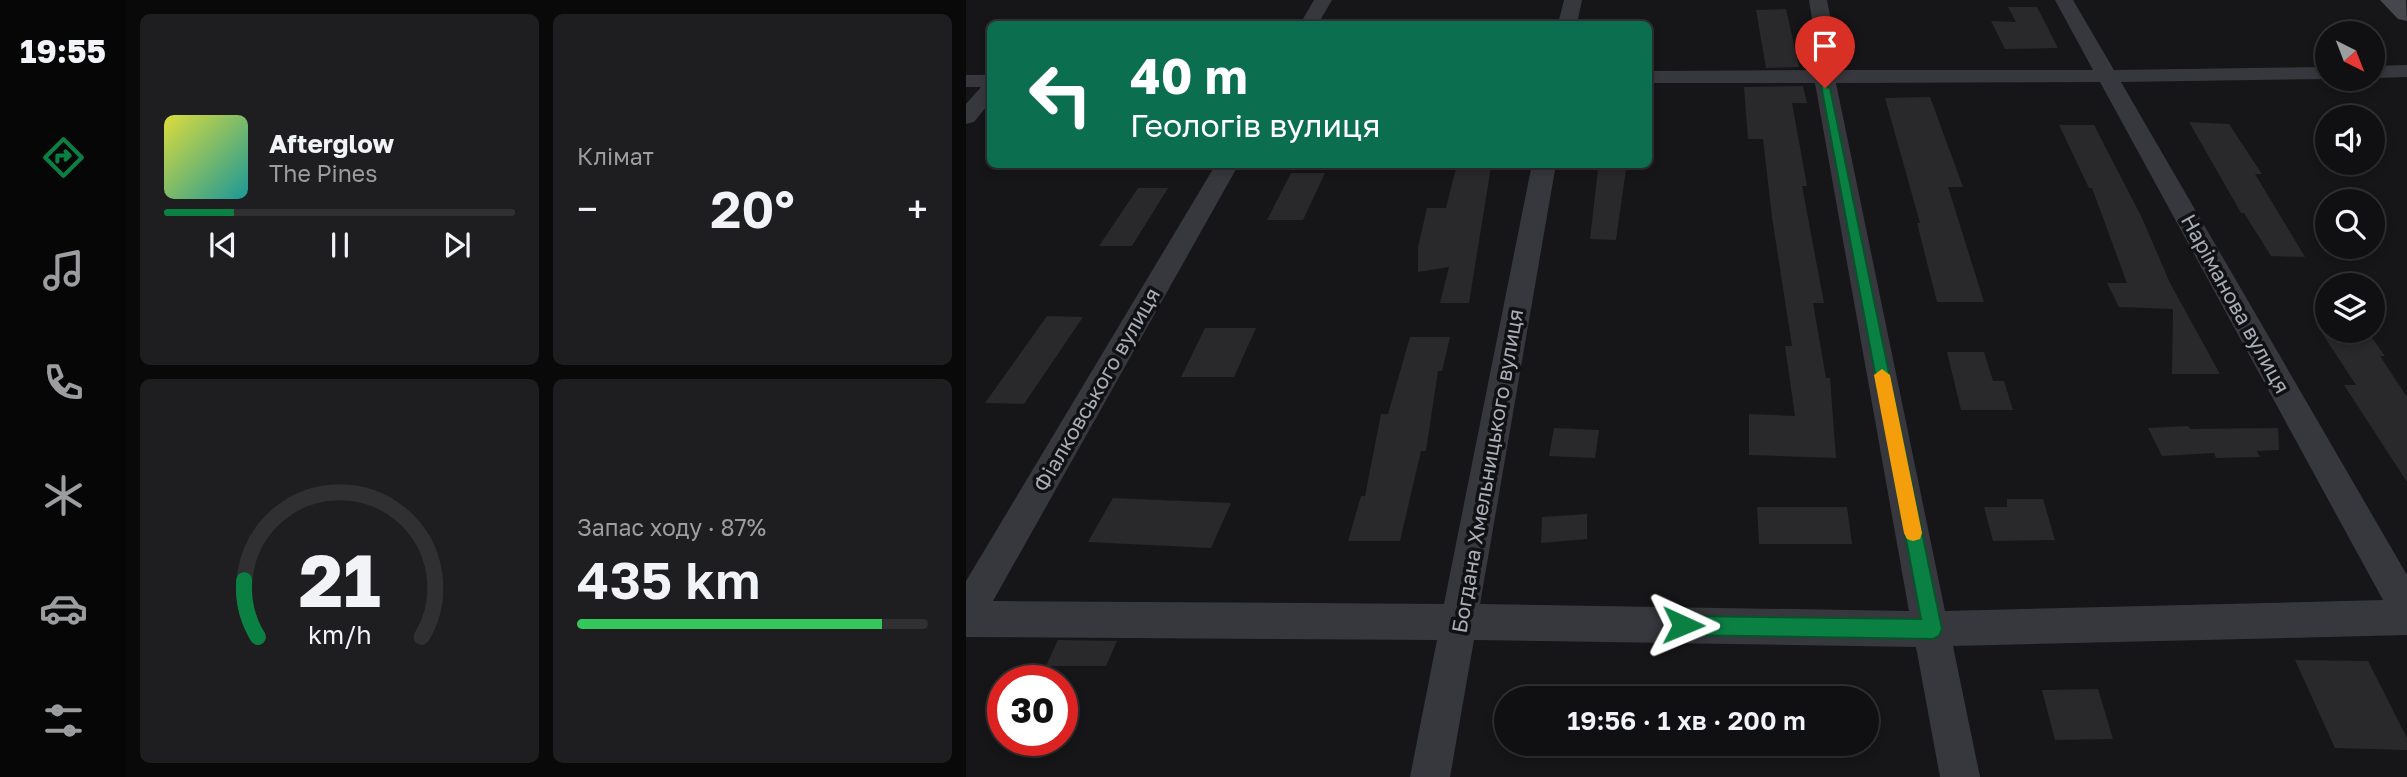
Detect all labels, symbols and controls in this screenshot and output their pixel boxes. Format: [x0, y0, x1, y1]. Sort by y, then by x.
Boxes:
pin [1795, 16, 1855, 88]
north arrow [2315, 21, 2385, 91]
map controls [2315, 21, 2385, 343]
icon: arrive [1806, 27, 1844, 65]
text: 19:55 [20, 32, 106, 70]
text: 40 m [1130, 46, 1248, 105]
icon: left [1015, 49, 1106, 140]
button: sound [2315, 105, 2385, 175]
text: Геологів вулиця [1130, 106, 1381, 144]
text: Afterglow [269, 128, 394, 159]
icon: directions [39, 133, 88, 182]
text: Клімат [577, 142, 654, 170]
text: The Pines [269, 159, 377, 187]
text: 20° [710, 177, 795, 239]
text: − [577, 186, 598, 231]
text: + [907, 186, 928, 231]
button: search [2315, 189, 2385, 259]
street label: Наріманова вулиця [2176, 209, 2296, 398]
icon: previous [204, 226, 242, 264]
icon: pause [321, 226, 359, 264]
icon: next [438, 226, 476, 264]
icon: music [39, 246, 88, 295]
button: layers [2315, 273, 2385, 343]
street label: Фіалковського вулиця [1027, 283, 1165, 496]
street label: Богдана Хмельницького вулиця [1446, 307, 1528, 635]
icon: phone [39, 358, 88, 407]
icon: climate [39, 471, 88, 520]
text: Запас ходу · 87% [577, 513, 766, 541]
text: 21 [299, 536, 380, 623]
text: 435 km [577, 548, 761, 610]
icon: car [39, 584, 88, 633]
position arrow [1646, 588, 1720, 662]
text: km/h [308, 619, 371, 650]
speed limit sign: 30 [987, 665, 1078, 756]
icon: filters [39, 696, 88, 745]
text: 19:56 · 1 хв · 200 m [1567, 705, 1806, 736]

